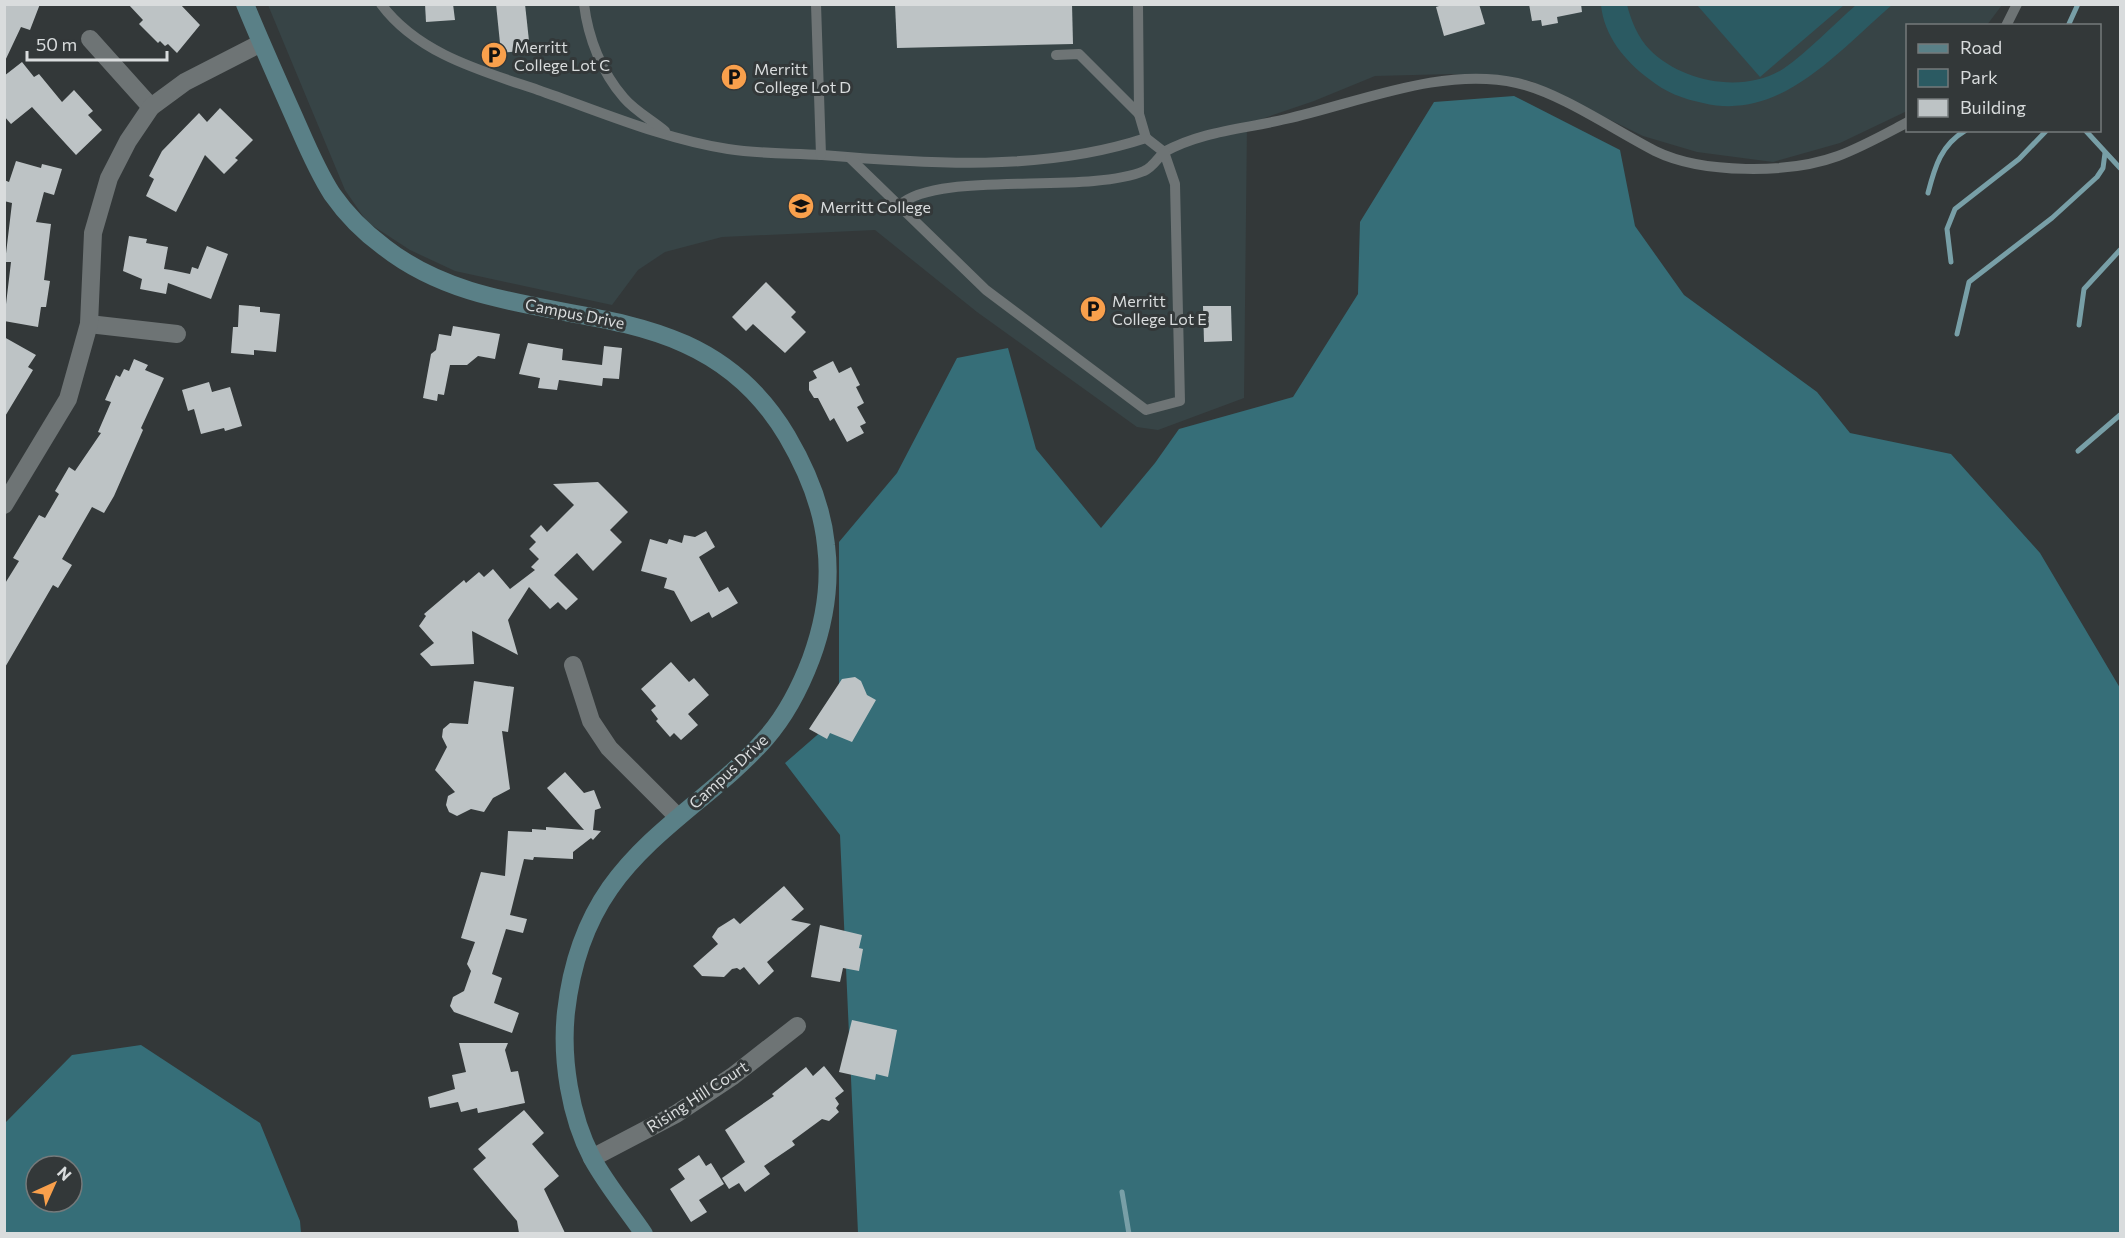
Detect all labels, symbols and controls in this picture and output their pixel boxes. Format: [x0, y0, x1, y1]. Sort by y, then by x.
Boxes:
scale bar [27, 24, 166, 62]
legend [1906, 24, 2101, 132]
text: 50 m [36, 33, 77, 55]
text: Road [1960, 36, 2002, 58]
place label: Merritt College Lot C [514, 37, 610, 74]
parking icon: Merritt College Lot C [479, 40, 509, 70]
place label: Merritt College Lot D [754, 59, 851, 96]
parking icon: Merritt College Lot D [719, 62, 749, 92]
text: Park [1960, 66, 1998, 88]
text: Building [1960, 96, 2026, 118]
school or university icon: Merritt College [786, 191, 816, 221]
place label: Merritt College [820, 197, 931, 216]
place label: Merritt College Lot E [1112, 291, 1207, 328]
street label: Campus Drive [524, 294, 626, 332]
parking icon: Merritt College Lot E [1078, 294, 1108, 324]
street label: Campus Drive [685, 730, 771, 812]
street label: Rising Hill Court [643, 1056, 752, 1136]
north arrow [24, 1154, 84, 1214]
text: N [54, 1162, 76, 1184]

